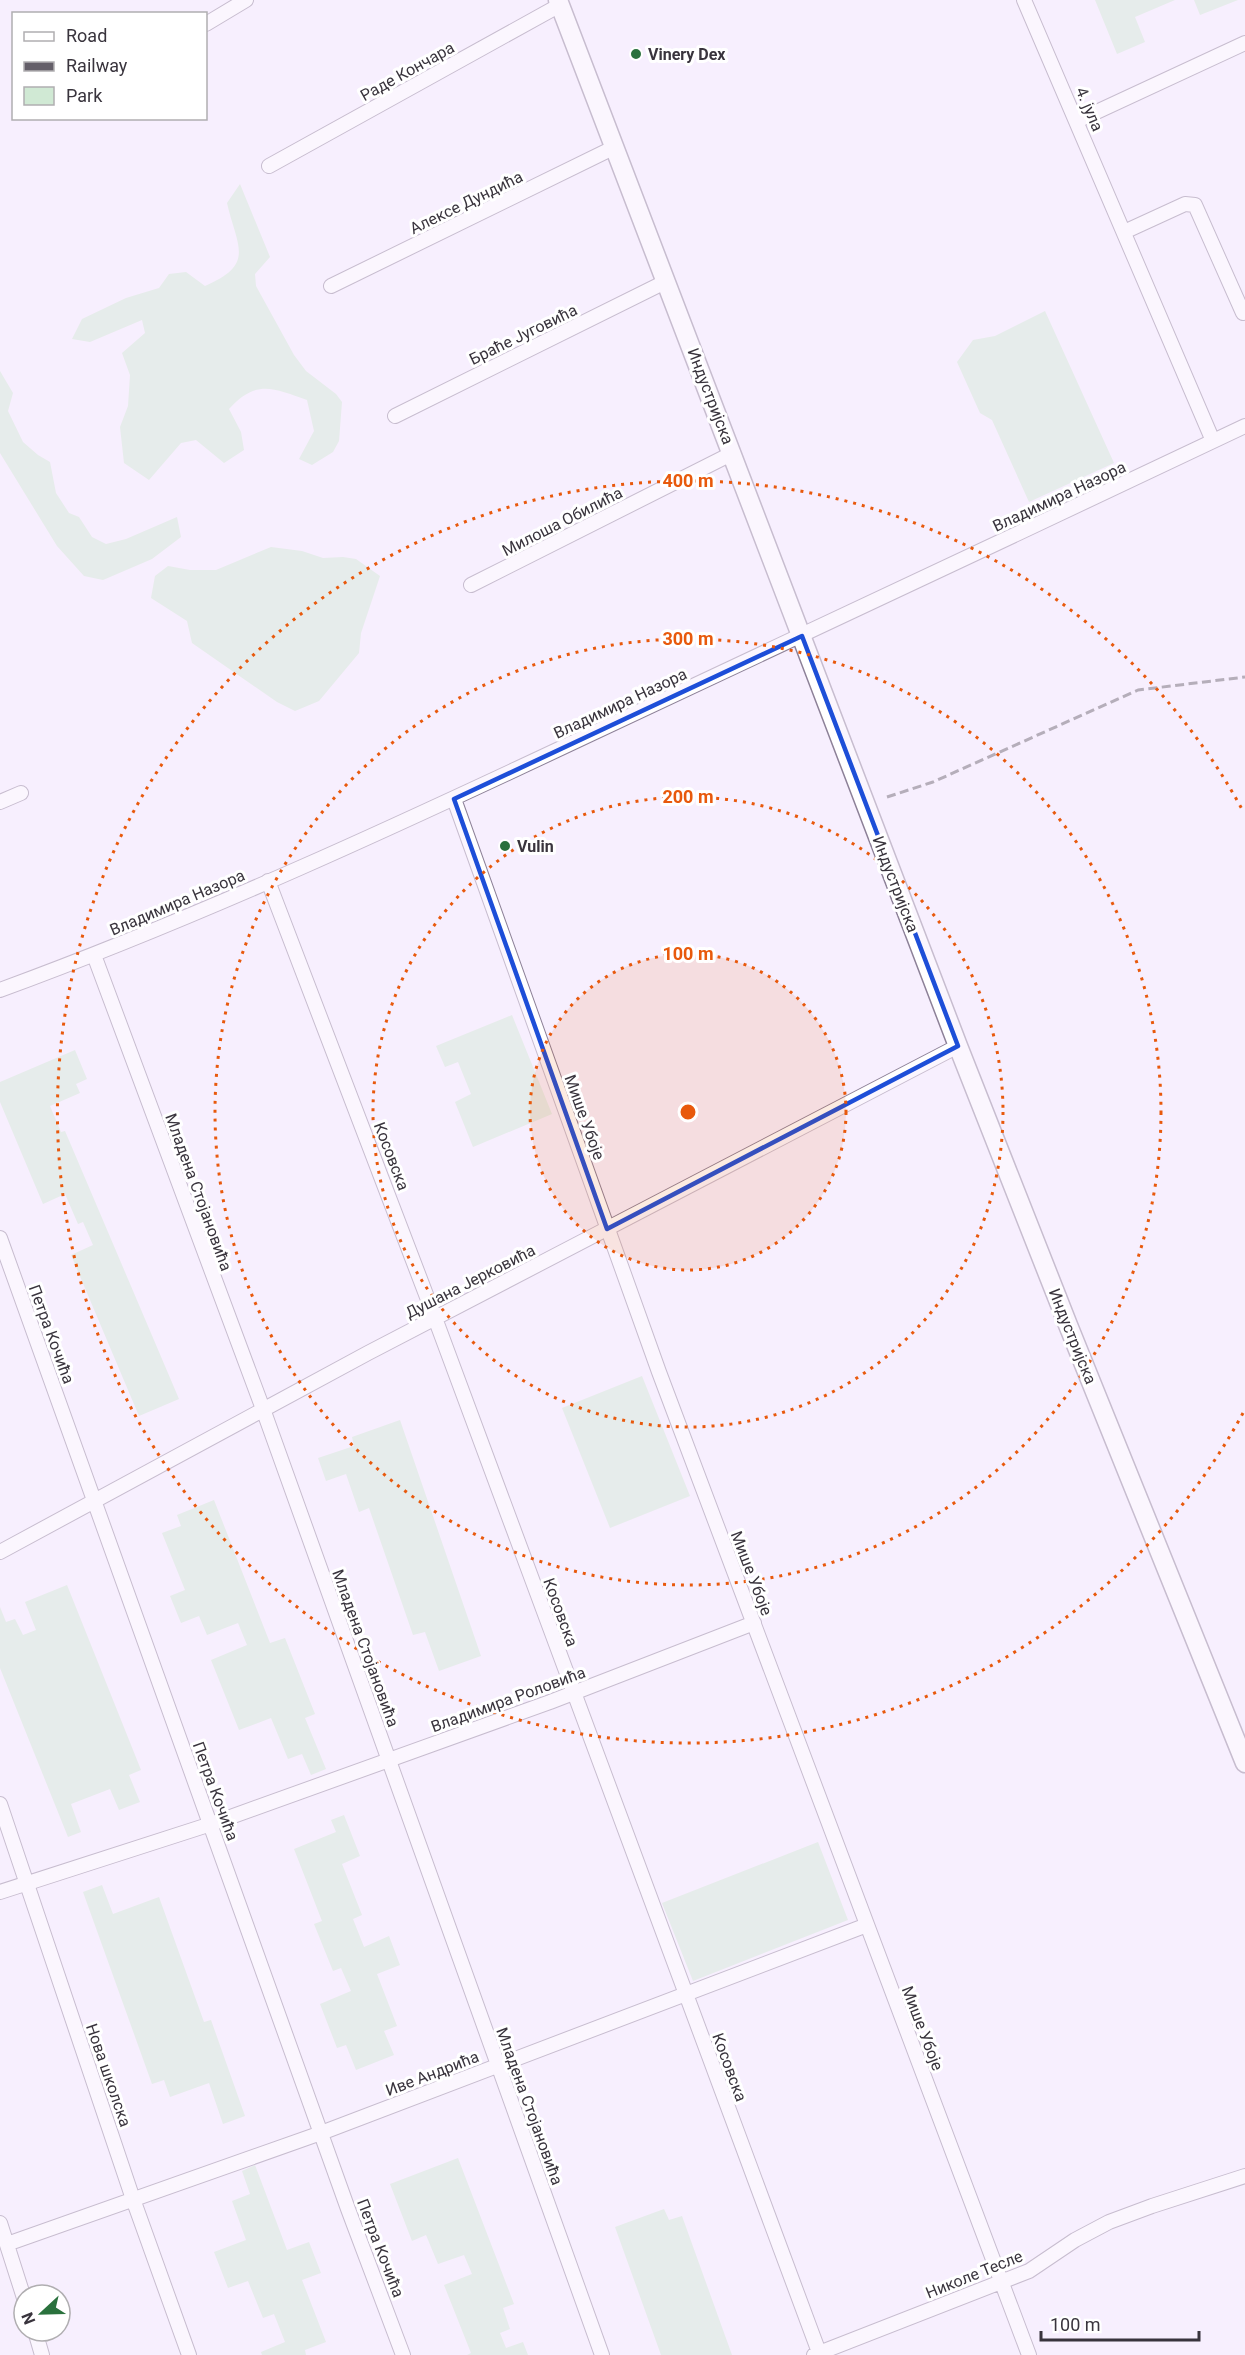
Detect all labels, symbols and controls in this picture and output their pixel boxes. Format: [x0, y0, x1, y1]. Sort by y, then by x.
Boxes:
legend [12, 12, 207, 120]
text: Road [66, 25, 107, 46]
street label: Раде Кончара [357, 38, 457, 105]
place label: Vinery Dex [648, 45, 726, 64]
marker: Vinery Dex [629, 47, 643, 61]
text: Railway [66, 55, 128, 76]
street label: 4. јула [1072, 84, 1107, 134]
text: Park [66, 85, 103, 106]
street label: Алексе Дундића [407, 167, 526, 238]
street label: Браће Југовића [466, 300, 580, 369]
street label: Индустријска [683, 345, 738, 447]
street label: Владимира Назора [990, 457, 1129, 536]
text: 400 m [662, 470, 714, 491]
street label: Милоша Обилића [499, 483, 626, 560]
text: 300 m [662, 628, 714, 649]
street label: Владимира Назора [551, 664, 690, 743]
text: 200 m [662, 786, 714, 807]
street label: Индустријска [868, 833, 923, 935]
place label: Vulin [517, 837, 554, 856]
marker: Vulin [498, 839, 512, 853]
street label: Владимира Назора [107, 865, 247, 939]
text: 100 m [662, 943, 714, 964]
street label: Мише Убоје [560, 1072, 609, 1162]
centre of rings [678, 1102, 698, 1122]
street label: Младена Стојановића [161, 1111, 236, 1273]
street label: Косовска [370, 1119, 413, 1193]
street label: Душана Јерковића [402, 1240, 538, 1322]
street label: Петра Кочића [25, 1282, 78, 1386]
street label: Индустријска [1045, 1286, 1100, 1387]
street label: Мише Убоје [727, 1528, 776, 1618]
street label: Младена Стојановића [328, 1567, 403, 1729]
street label: Косовска [539, 1575, 582, 1649]
street label: Владимира Роловића [428, 1663, 588, 1736]
street label: Петра Кочића [189, 1739, 242, 1843]
street label: Мише Убоје [898, 1983, 947, 2073]
street label: Нова школска [82, 2021, 135, 2129]
street label: Младена Стојановића [492, 2025, 567, 2187]
street label: Косовска [708, 2030, 751, 2104]
street label: Иве Андрића [383, 2047, 481, 2100]
street label: Петра Кочића [353, 2196, 408, 2300]
street label: Николе Тесле [923, 2246, 1025, 2303]
north arrow [12, 2283, 72, 2343]
scale bar [1041, 2304, 1198, 2342]
text: N [18, 2310, 39, 2327]
text: 100 m [1050, 2314, 1101, 2335]

